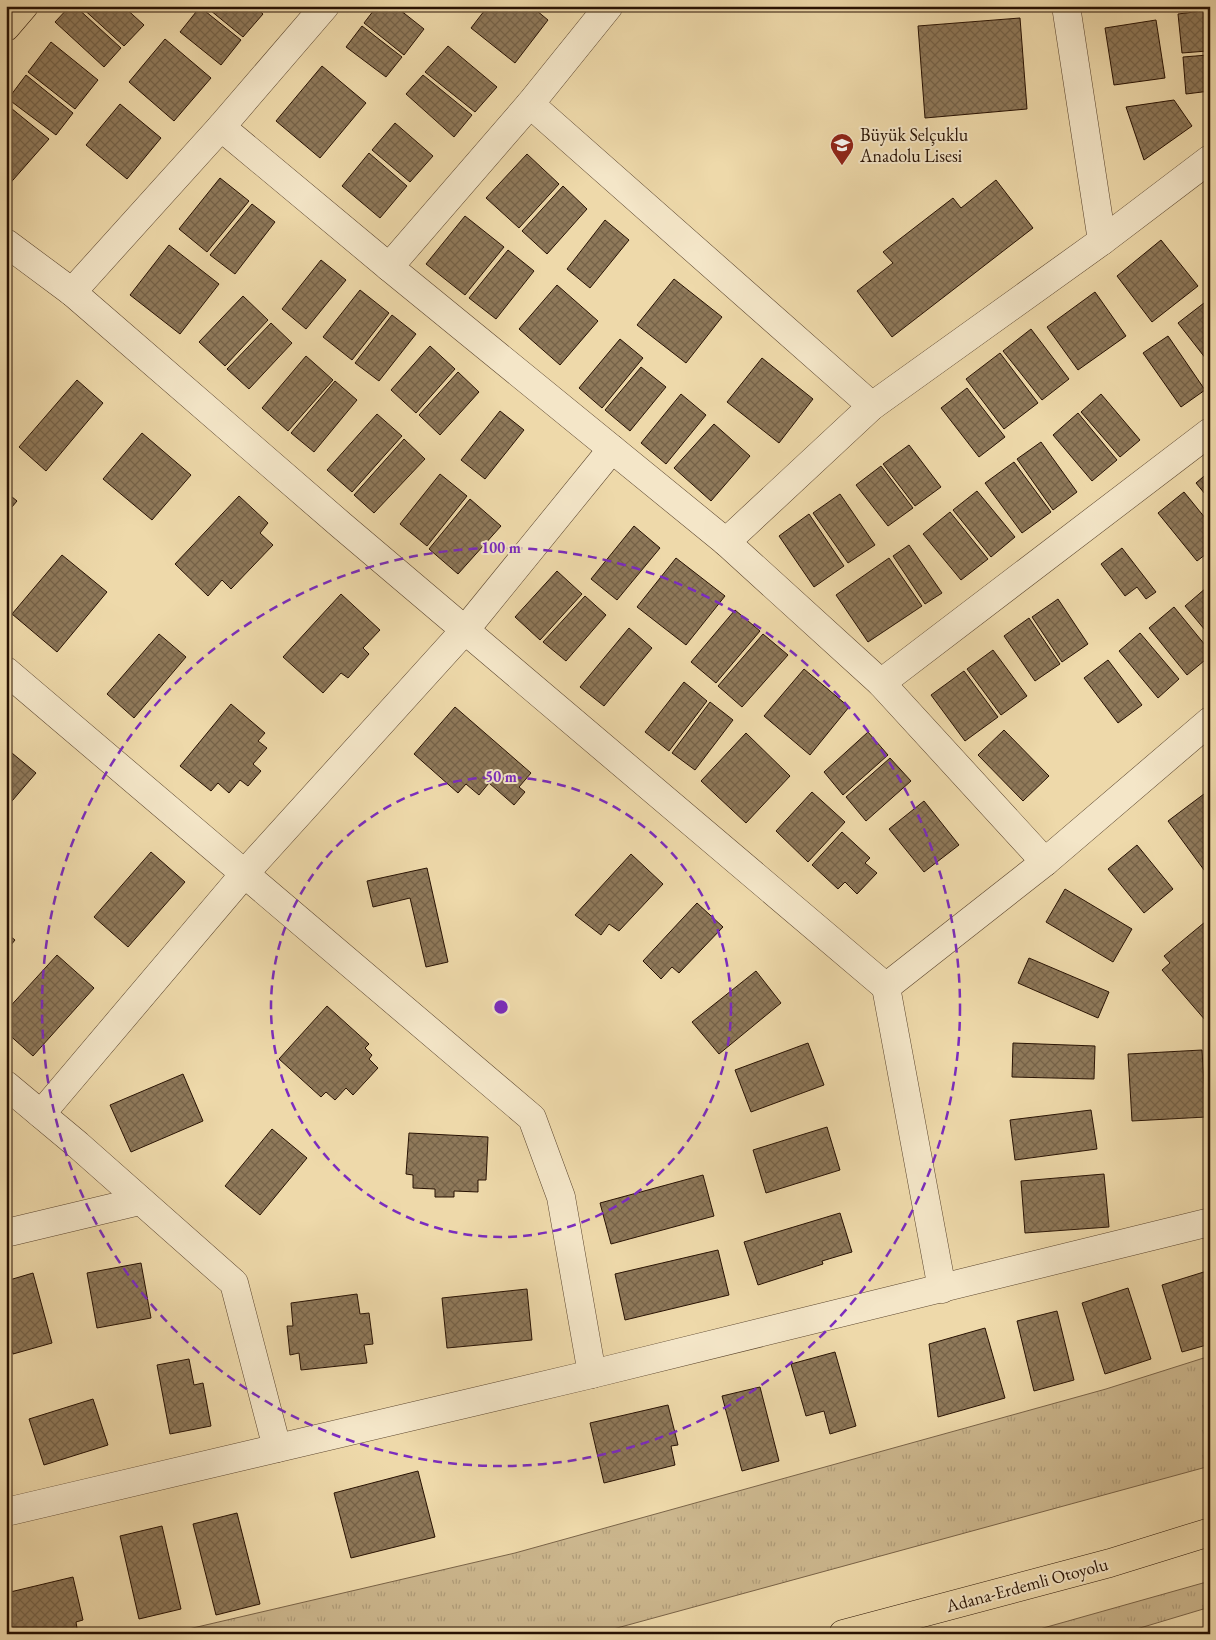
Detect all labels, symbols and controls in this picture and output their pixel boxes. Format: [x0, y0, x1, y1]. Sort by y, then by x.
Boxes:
place label: Büyük Selçuklu Anadolu Lisesi [859, 123, 969, 167]
school or university icon: Büyük Selçuklu Anadolu Lisesi [829, 132, 855, 166]
text: 100 m [481, 538, 521, 557]
text: 50 m [485, 767, 517, 786]
centre of rings [492, 998, 510, 1016]
street label: Adana-Erdemli Otoyolu [942, 1552, 1111, 1617]

